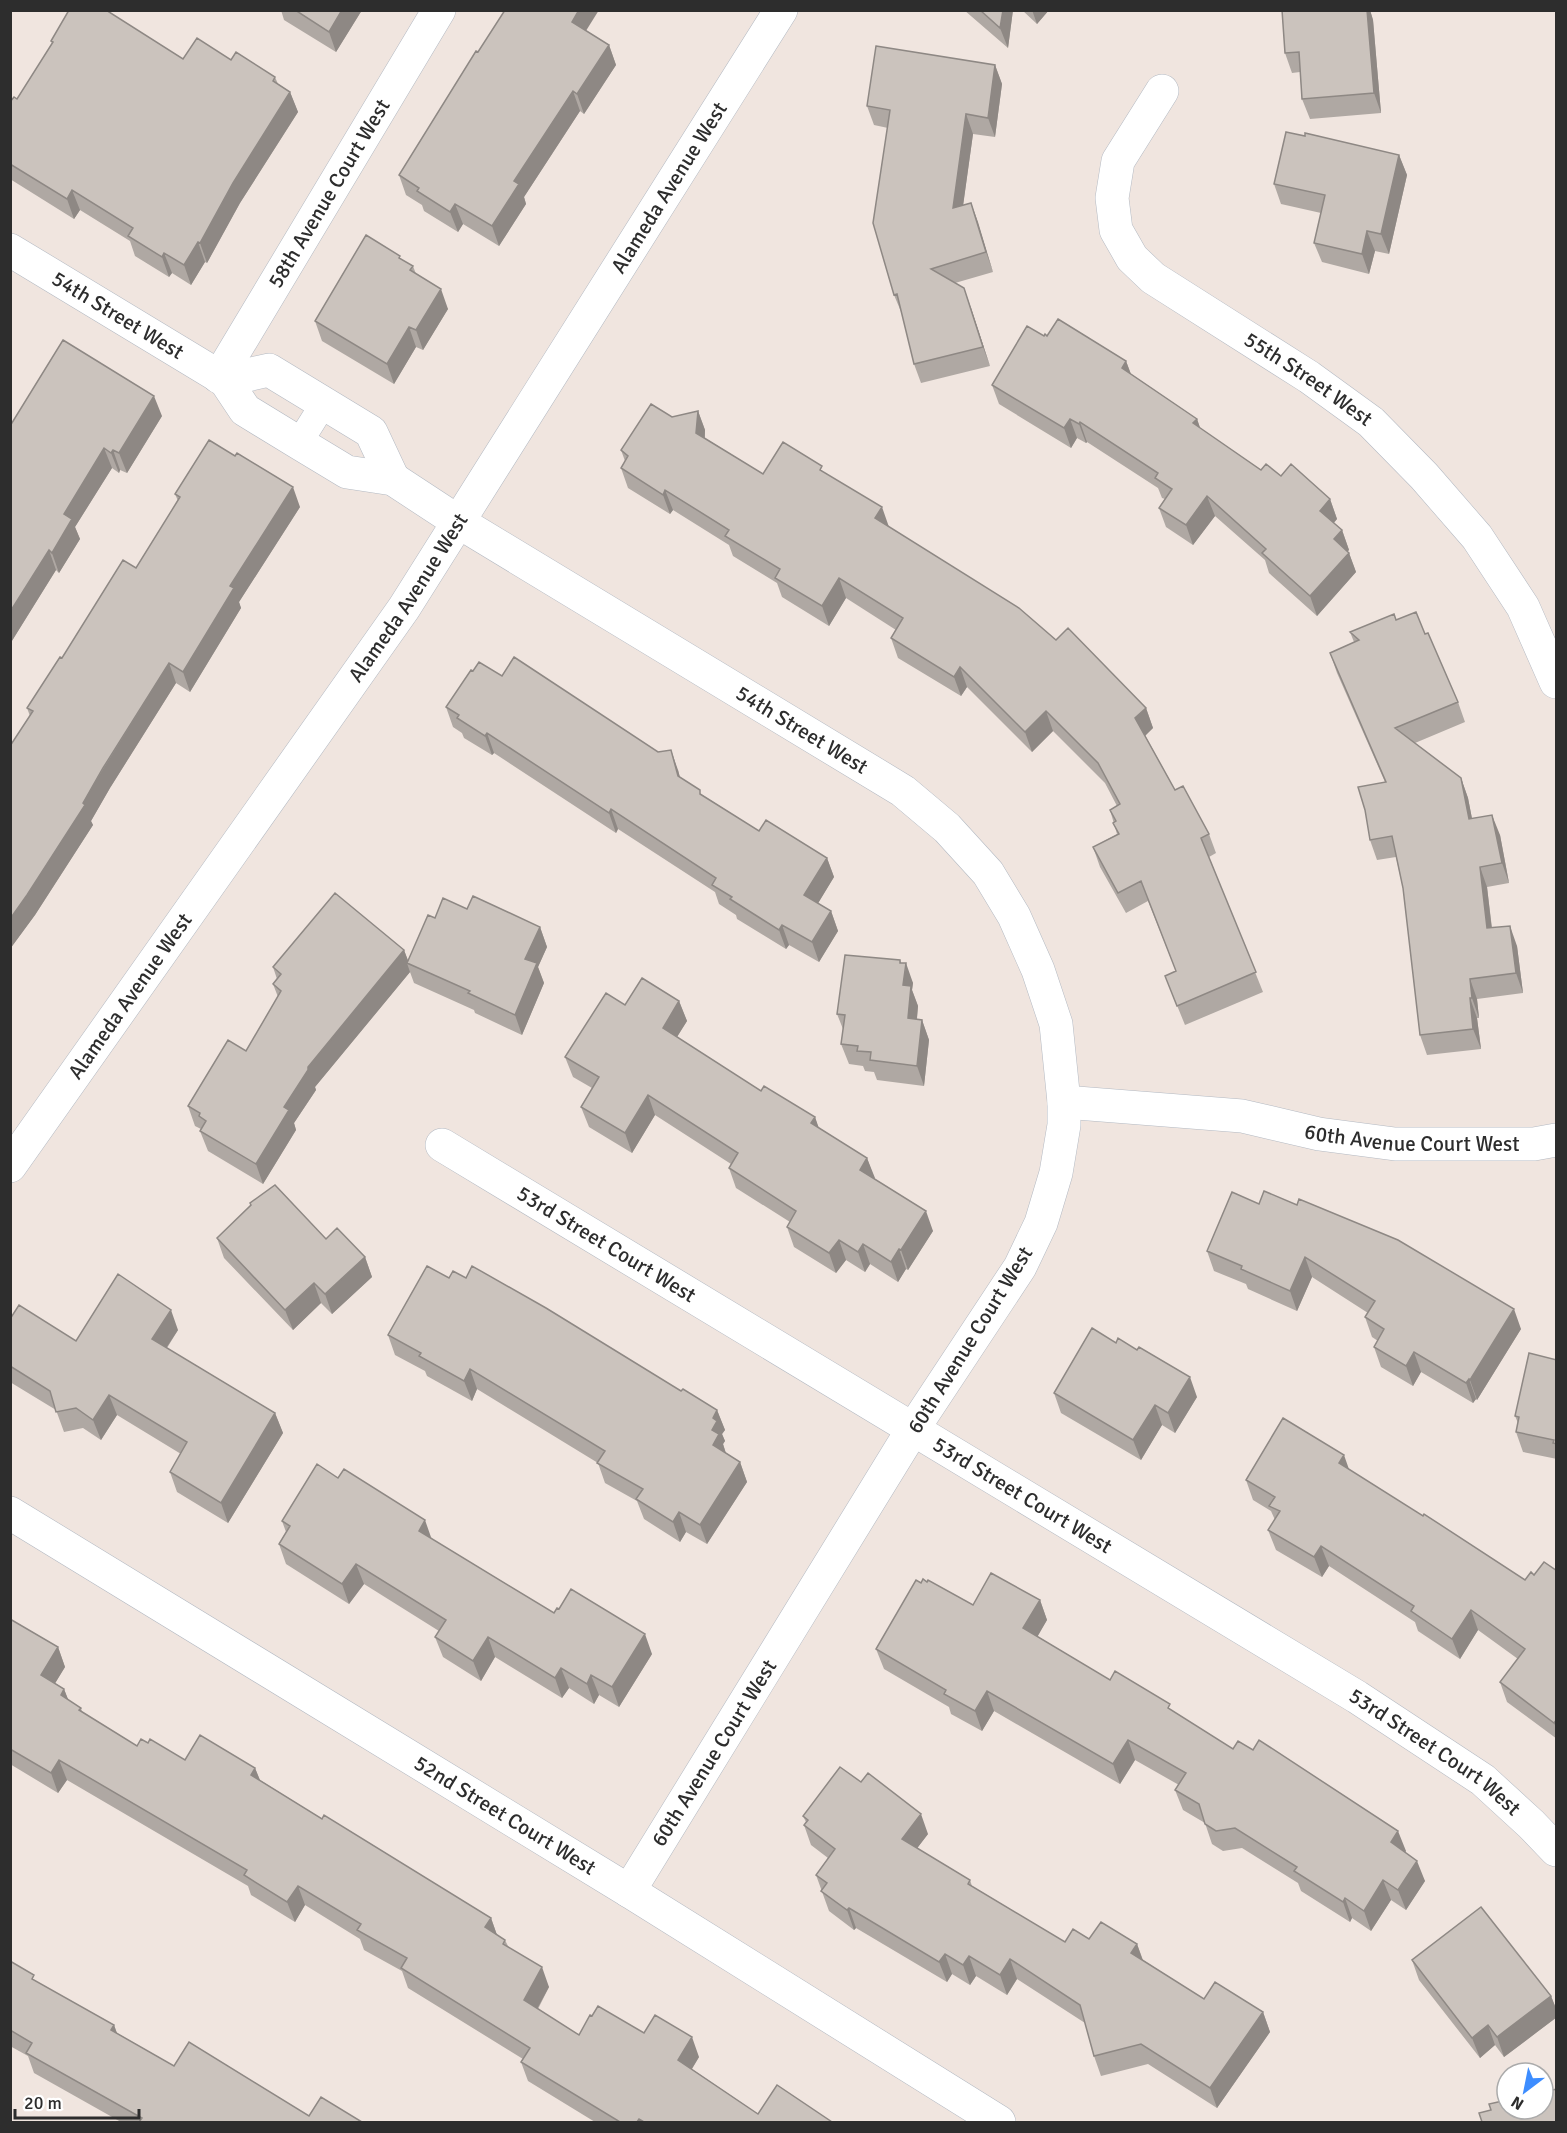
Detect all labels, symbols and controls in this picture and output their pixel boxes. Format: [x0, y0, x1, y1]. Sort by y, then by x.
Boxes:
street label: 58th Avenue Court West [262, 94, 396, 293]
street label: Alameda Avenue West [605, 97, 733, 278]
street label: 54th Street West [47, 265, 189, 365]
street label: 55th Street West [1239, 326, 1378, 432]
street label: Alameda Avenue West [343, 508, 474, 687]
street label: 54th Street West [731, 680, 873, 780]
street label: Alameda Avenue West [62, 908, 198, 1084]
street label: 60th Avenue Court West [1302, 1118, 1520, 1157]
street label: 53rd Street Court West [512, 1180, 701, 1308]
street label: 60th Avenue Court West [902, 1242, 1038, 1438]
street label: 53rd Street Court West [928, 1431, 1117, 1559]
street label: 60th Avenue Court West [646, 1655, 782, 1851]
street label: 53rd Street Court West [1344, 1682, 1526, 1821]
street label: 52nd Street Court West [409, 1750, 601, 1881]
north arrow [1495, 2061, 1555, 2121]
scale bar [15, 2082, 140, 2120]
text: N [1508, 2091, 1528, 2114]
text: 20 m [24, 2092, 62, 2114]

